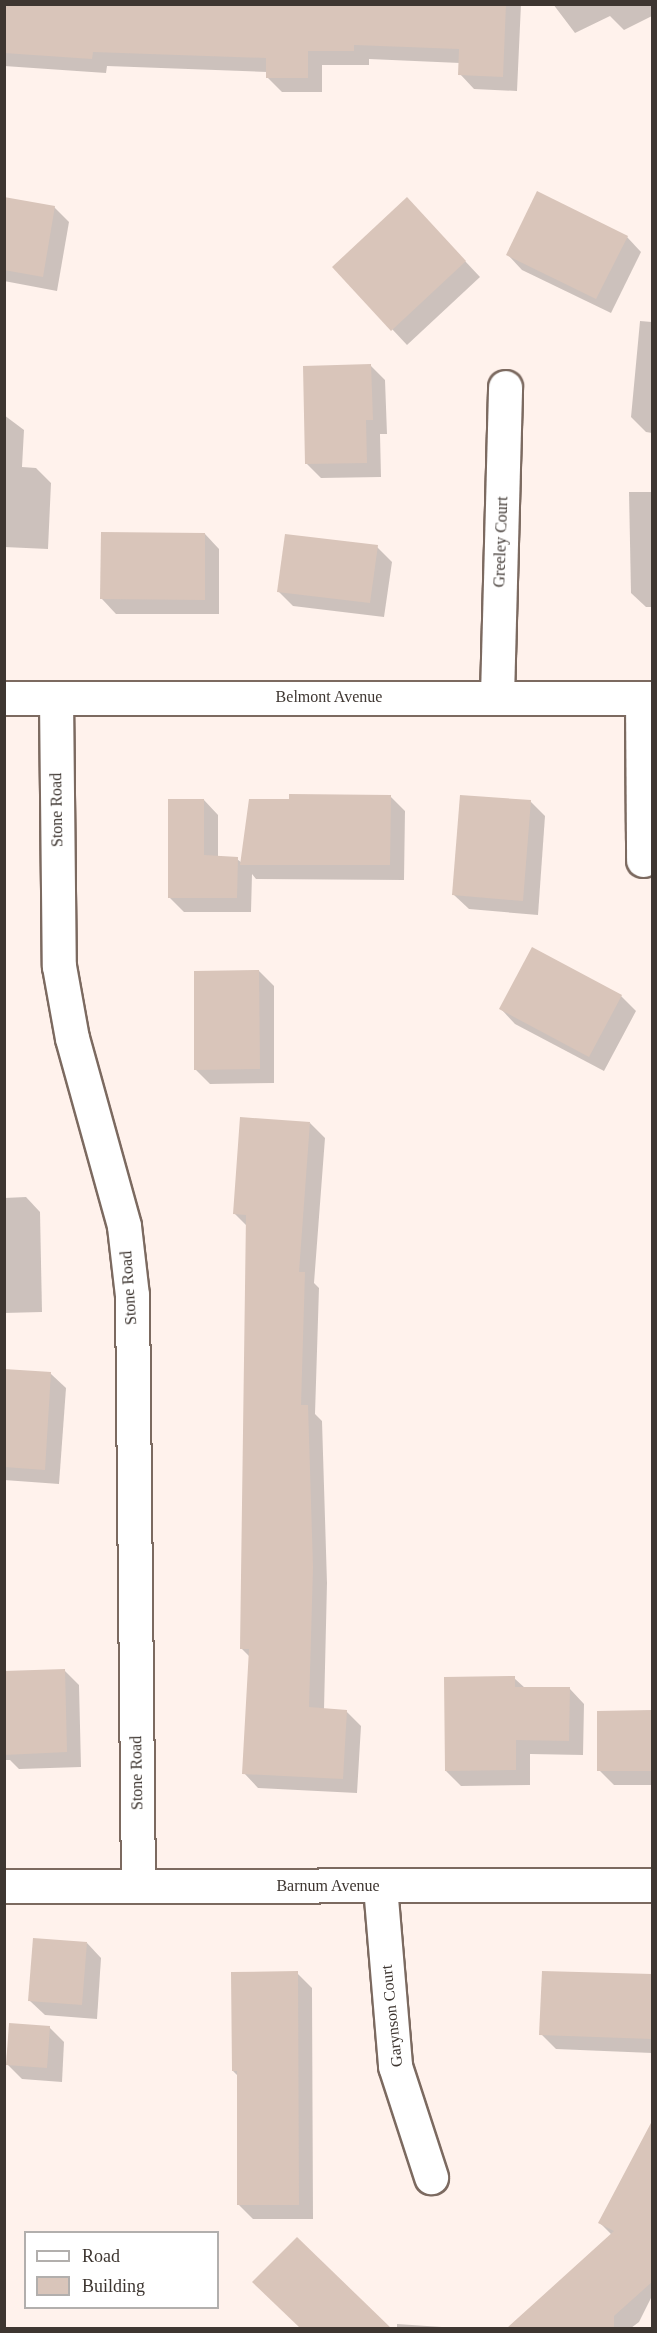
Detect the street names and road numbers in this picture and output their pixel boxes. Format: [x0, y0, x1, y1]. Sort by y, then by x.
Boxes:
street label: Greeley Court [490, 496, 512, 588]
street label: Belmont Avenue [275, 687, 383, 707]
street label: Stone Road [47, 773, 67, 847]
street label: Stone Road [117, 1250, 141, 1326]
street label: Stone Road [127, 1736, 147, 1810]
street label: Barnum Avenue [276, 1876, 380, 1896]
street label: Garynson Court [377, 1964, 407, 2068]

